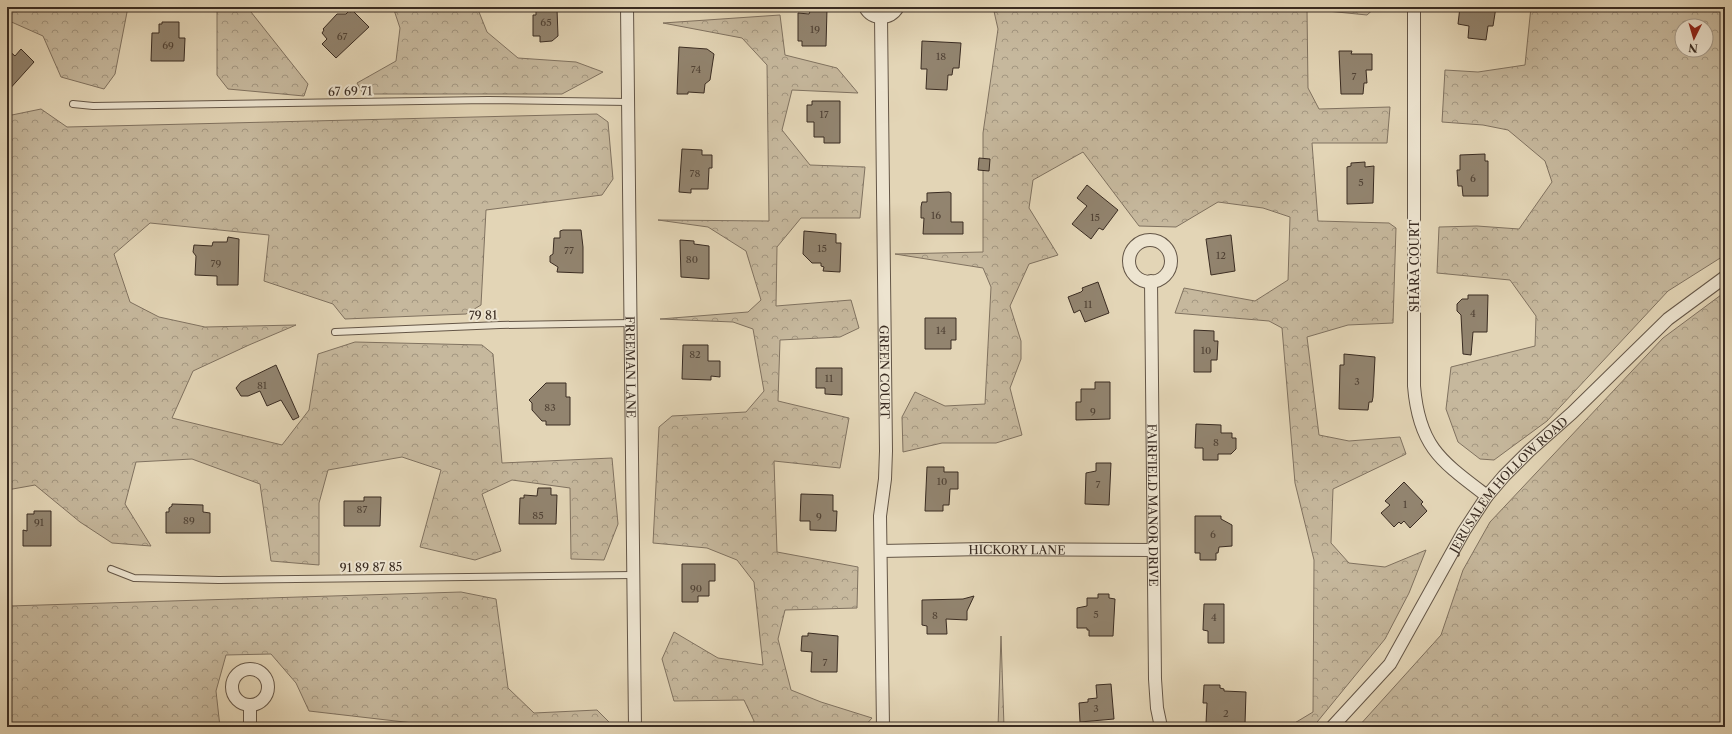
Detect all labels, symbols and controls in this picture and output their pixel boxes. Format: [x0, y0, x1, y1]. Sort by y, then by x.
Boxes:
house number: 65 [540, 16, 552, 29]
north arrow [1674, 18, 1714, 58]
house number: 19 [810, 23, 820, 36]
house number: 67 [337, 30, 347, 43]
house number: 69 [162, 39, 174, 52]
text: N [1687, 41, 1699, 55]
house number: 18 [936, 50, 946, 63]
house number: 74 [691, 63, 701, 76]
house number: 7 [1352, 70, 1357, 83]
street label: 67 69 71 [328, 83, 372, 99]
house number: 17 [819, 108, 829, 121]
house number: 78 [690, 167, 700, 180]
house number: 6 [1470, 172, 1476, 185]
house number: 5 [1358, 176, 1364, 189]
house number: 16 [931, 209, 941, 222]
house number: 15 [1090, 211, 1100, 224]
street label: SHARA COURT [1407, 220, 1422, 312]
house number: 15 [817, 242, 827, 255]
house number: 77 [564, 244, 574, 257]
house number: 12 [1216, 249, 1226, 262]
house number: 80 [686, 253, 698, 266]
house number: 79 [211, 257, 222, 270]
house number: 11 [1084, 298, 1093, 311]
street label: 79 81 [469, 307, 497, 323]
house number: 4 [1470, 307, 1476, 320]
street label: FREEMAN LANE [623, 316, 639, 418]
house number: 14 [936, 324, 946, 337]
street label: GREEN COURT [877, 325, 893, 419]
house number: 10 [1201, 344, 1211, 357]
house number: 82 [689, 348, 701, 361]
house number: 11 [825, 372, 834, 385]
house number: 3 [1354, 375, 1360, 388]
house number: 81 [257, 379, 268, 392]
house number: 83 [544, 401, 556, 414]
house number: 9 [1090, 405, 1096, 418]
street label: JERUSALEM HOLLOW ROAD [1445, 413, 1571, 557]
street label: FAIRFIELD MANOR DRIVE [1145, 424, 1162, 586]
house number: 8 [1213, 436, 1219, 449]
house number: 10 [937, 475, 947, 488]
house number: 7 [1096, 478, 1101, 491]
house number: 1 [1403, 498, 1408, 511]
house number: 87 [357, 503, 367, 516]
house number: 85 [532, 509, 544, 522]
house number: 9 [816, 510, 822, 523]
house number: 89 [183, 514, 195, 527]
house number: 91 [34, 516, 45, 529]
house number: 6 [1210, 528, 1216, 541]
street label: HICKORY LANE [968, 541, 1066, 557]
street label: 91 89 87 85 [340, 559, 402, 575]
house number: 90 [690, 582, 702, 595]
house number: 5 [1093, 608, 1099, 621]
house number: 8 [932, 609, 938, 622]
house number: 4 [1211, 611, 1217, 624]
house number: 7 [823, 656, 828, 669]
house number: 3 [1093, 702, 1099, 715]
house number: 2 [1223, 707, 1229, 720]

